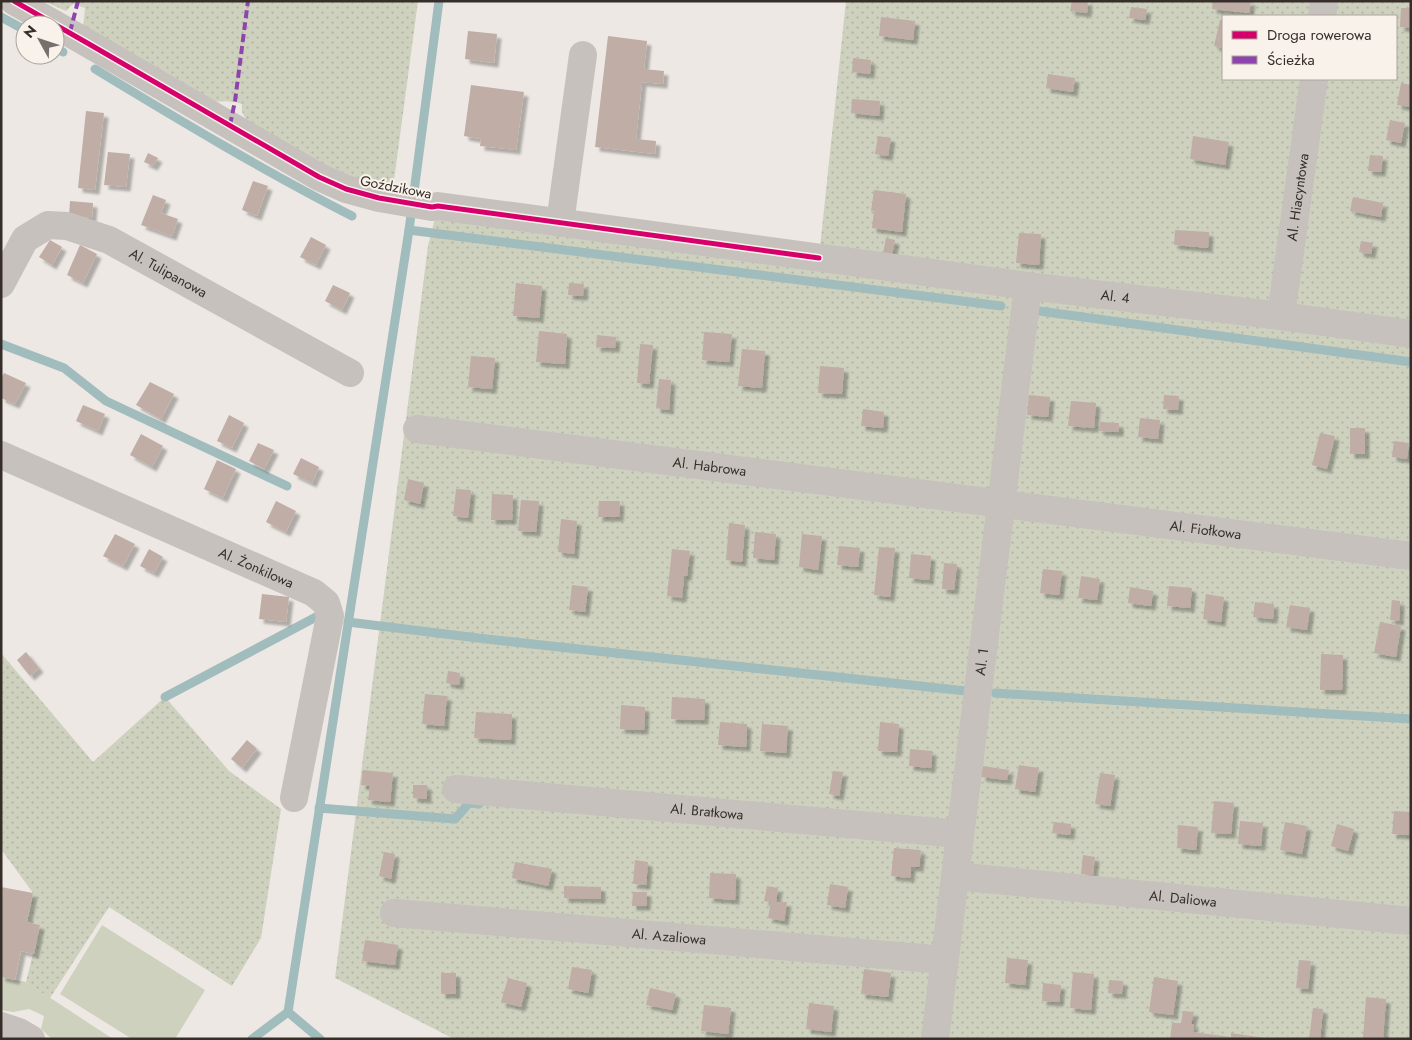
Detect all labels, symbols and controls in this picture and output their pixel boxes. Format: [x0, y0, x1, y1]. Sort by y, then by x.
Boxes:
north arrow [15, 15, 65, 65]
legend [1222, 15, 1397, 80]
text: N [19, 21, 41, 42]
text: Droga rowerowa [1267, 24, 1371, 46]
text: Ścieżka [1267, 49, 1315, 71]
street label: Al. Hiacyntowa [1282, 152, 1314, 242]
street label: Goździkowa [358, 170, 434, 204]
street label: Al. Tulipanowa [126, 243, 211, 302]
street label: Al. 4 [1100, 285, 1131, 308]
street label: Al. Habrowa [672, 452, 748, 481]
street label: Al. Fiołkowa [1169, 515, 1243, 544]
street label: Al. Żonkilowa [216, 542, 297, 593]
street label: Al. 1 [970, 647, 993, 677]
street label: Al. Bratkowa [670, 798, 744, 825]
street label: Al. Daliowa [1148, 885, 1218, 912]
street label: Al. Azaliowa [631, 923, 707, 950]

